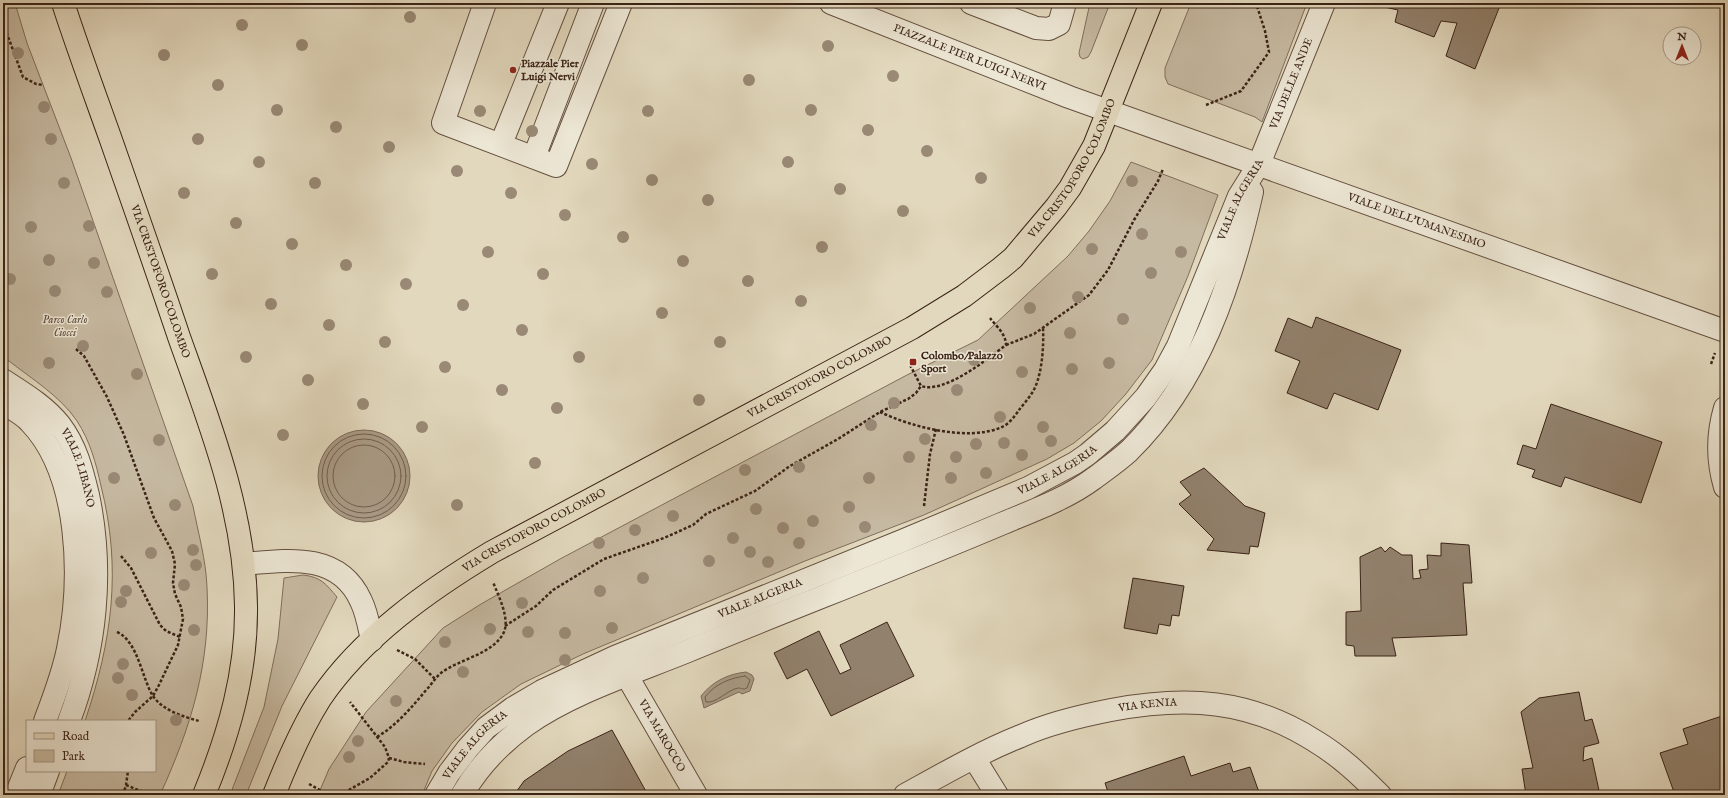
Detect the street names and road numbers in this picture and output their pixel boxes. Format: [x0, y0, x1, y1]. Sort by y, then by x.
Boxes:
street label: PIAZZALE PIER LUIGI NERVI [891, 21, 1048, 94]
street label: VIA DELLE ANDE [1266, 36, 1316, 132]
street label: VIA CRISTOFORO COLOMBO [1025, 97, 1119, 242]
street label: VIALE ALGERIA [1214, 157, 1267, 243]
street label: VIALE DELL'UMANESIMO [1345, 190, 1488, 252]
street label: VIA CRISTOFORO COLOMBO [127, 202, 193, 360]
street label: VIA CRISTOFORO COLOMBO [744, 333, 894, 422]
street label: VIALE LIBANO [57, 425, 97, 509]
street label: VIALE ALGERIA [1015, 442, 1100, 499]
street label: VIA CRISTOFORO COLOMBO [459, 486, 608, 576]
street label: VIALE ALGERIA [715, 575, 805, 622]
street label: VIA MAROCCO [635, 696, 688, 775]
street label: VIA KENIA [1116, 696, 1178, 716]
street label: VIALE ALGERIA [439, 707, 511, 783]

